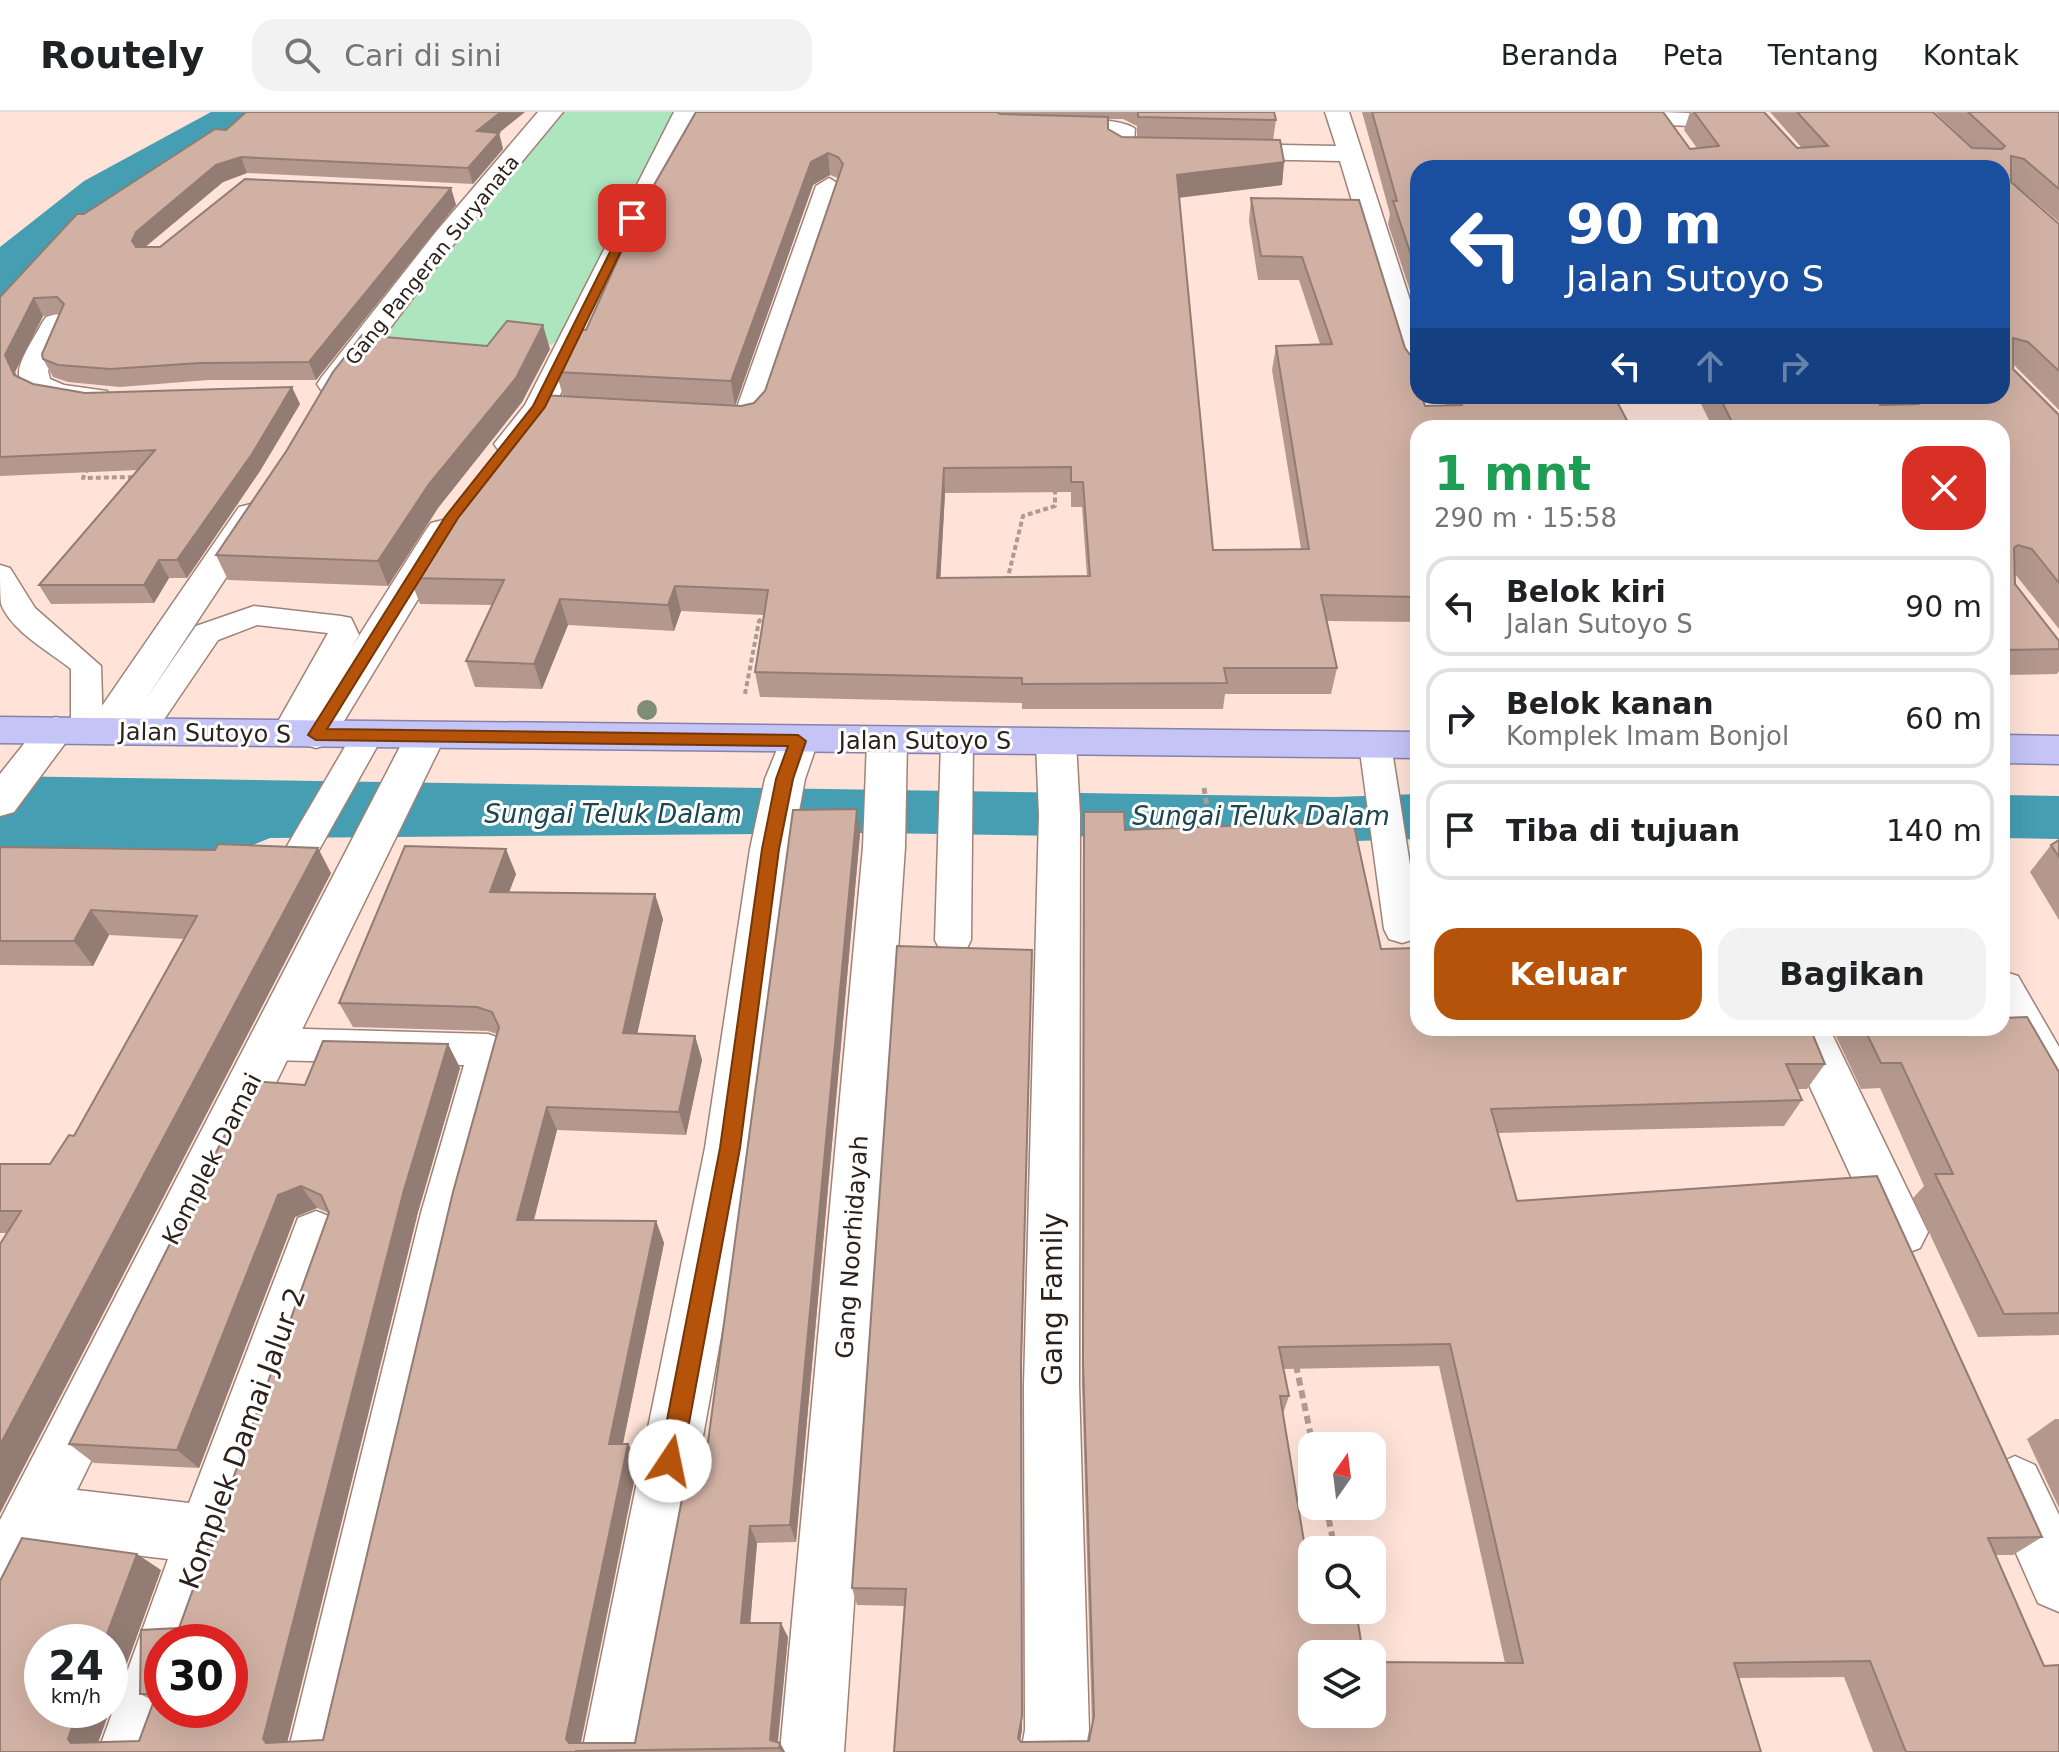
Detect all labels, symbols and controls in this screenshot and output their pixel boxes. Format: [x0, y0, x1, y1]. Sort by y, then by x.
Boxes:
search box [252, 19, 812, 91]
text: Routely [40, 33, 204, 77]
icon: search [280, 33, 324, 77]
text: Cari di sini [344, 38, 502, 73]
text: Beranda [1501, 39, 1619, 72]
text: Peta [1663, 39, 1724, 72]
text: Tentang [1768, 39, 1879, 72]
text: Kontak [1923, 39, 2019, 72]
street label: Gang Pangeran Suryanata [340, 150, 524, 370]
pin [598, 184, 666, 252]
text: 90 m [1566, 191, 1722, 256]
icon: left [1434, 192, 1538, 296]
icon: arrive [610, 196, 654, 240]
text: Jalan Sutoyo S [1566, 258, 1824, 299]
icon: left [1604, 344, 1648, 388]
icon: ahead [1688, 344, 1732, 388]
icon: right [1772, 344, 1816, 388]
text: 1 mnt [1434, 445, 1591, 501]
button: close [1902, 446, 1986, 530]
text: 290 m · 15:58 [1434, 503, 1617, 533]
text: Belok kiri [1506, 574, 1666, 609]
icon: left [1438, 584, 1482, 628]
text: 90 m [1905, 589, 1982, 624]
text: Jalan Sutoyo S [1506, 609, 1693, 639]
text: Belok kanan [1506, 686, 1714, 721]
icon: right [1438, 696, 1482, 740]
text: 60 m [1905, 701, 1982, 736]
street label: Jalan Sutoyo S [117, 717, 291, 749]
text: Komplek Imam Bonjol [1506, 721, 1789, 751]
street label: Jalan Sutoyo S [837, 727, 1011, 755]
water label: Sungai Teluk Dalam [484, 799, 742, 829]
water label: Sungai Teluk Dalam [1132, 801, 1390, 831]
icon: arrive [1438, 808, 1482, 852]
text: Tiba di tujuan [1506, 813, 1740, 848]
text: 140 m [1886, 813, 1982, 848]
button: Keluar [1434, 928, 1702, 1020]
button: Bagikan [1718, 928, 1986, 1020]
street label: Komplek Damai [157, 1069, 267, 1249]
street label: Gang Noorhidayah [830, 1134, 874, 1360]
street label: Gang Family [1036, 1212, 1069, 1386]
street label: Komplek Damai Jalur 2 [173, 1283, 312, 1593]
position arrow [628, 1419, 712, 1503]
north arrow [1298, 1432, 1386, 1520]
map controls [1298, 1432, 1386, 1728]
button: search [1298, 1536, 1386, 1624]
speed limit sign: 30 [144, 1624, 248, 1728]
button: layers [1298, 1640, 1386, 1728]
text: 24 [48, 1643, 104, 1689]
text: km/h [51, 1684, 101, 1708]

